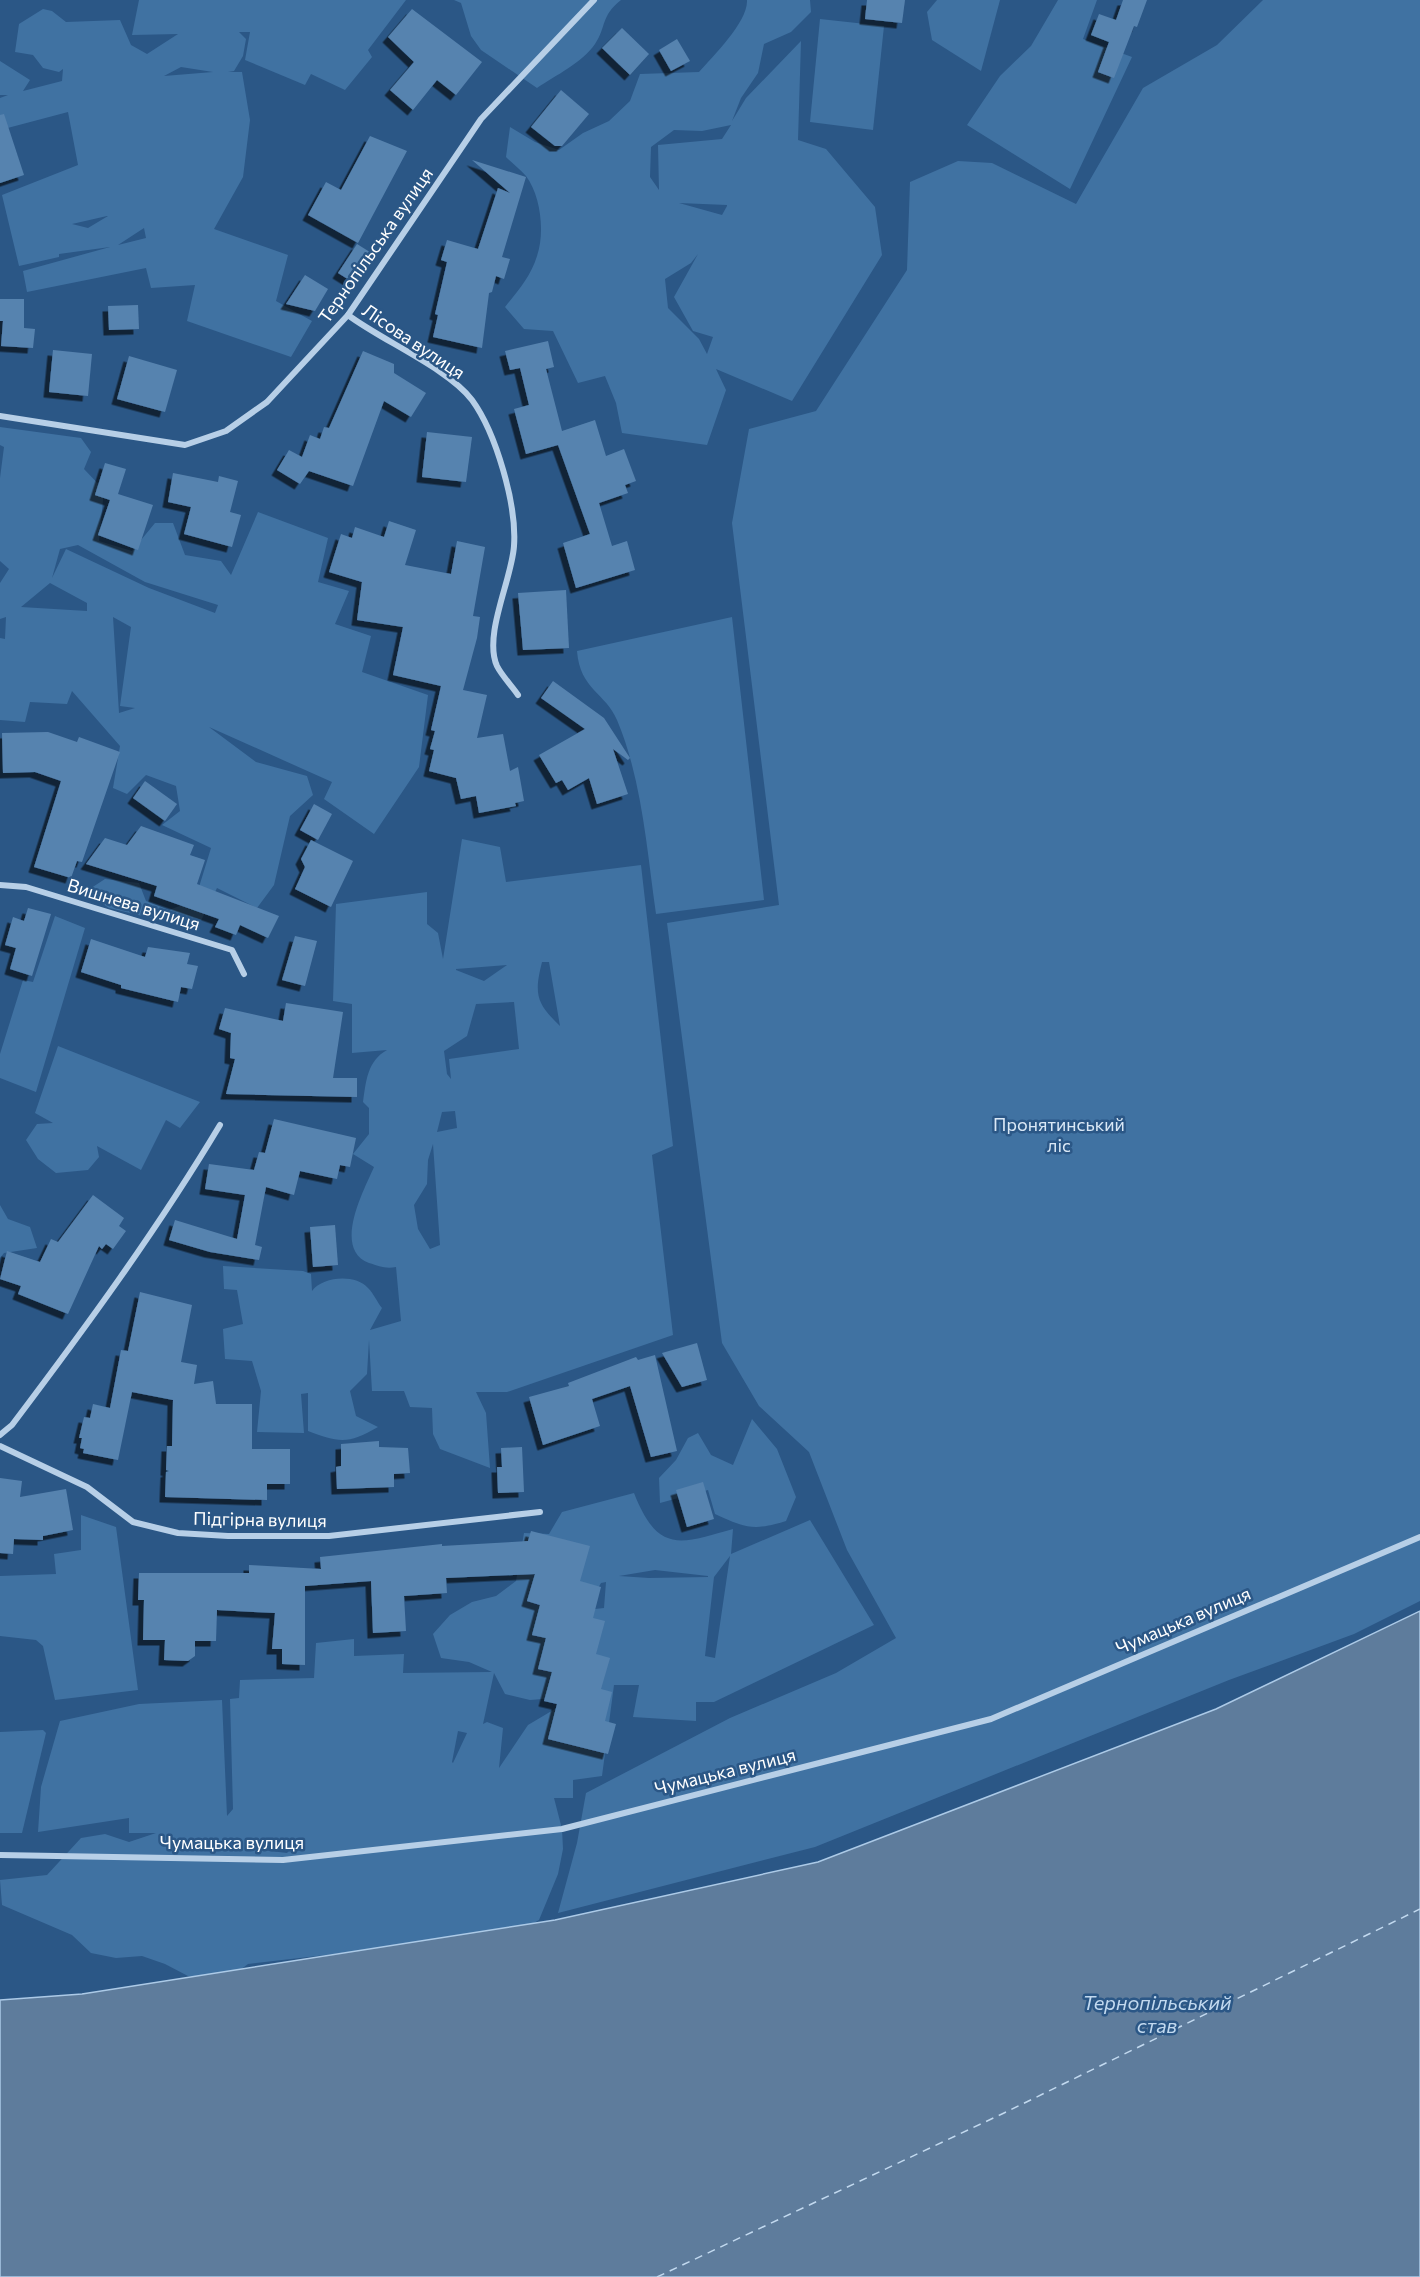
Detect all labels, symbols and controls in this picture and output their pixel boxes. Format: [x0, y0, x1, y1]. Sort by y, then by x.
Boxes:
street label: Тернопільська вулиця [313, 163, 437, 327]
street label: Лісова вулиця [359, 299, 469, 383]
street label: Вишнева вулиця [65, 873, 203, 935]
park label: Пронятинський ліс [993, 1113, 1125, 1156]
street label: Підгірна вулиця [193, 1507, 327, 1531]
street label: Чумацька вулиця [1112, 1582, 1254, 1658]
street label: Чумацька вулиця [652, 1743, 798, 1799]
street label: Чумацька вулиця [160, 1831, 304, 1853]
water label: Тернопільський став [1082, 1990, 1232, 2037]

